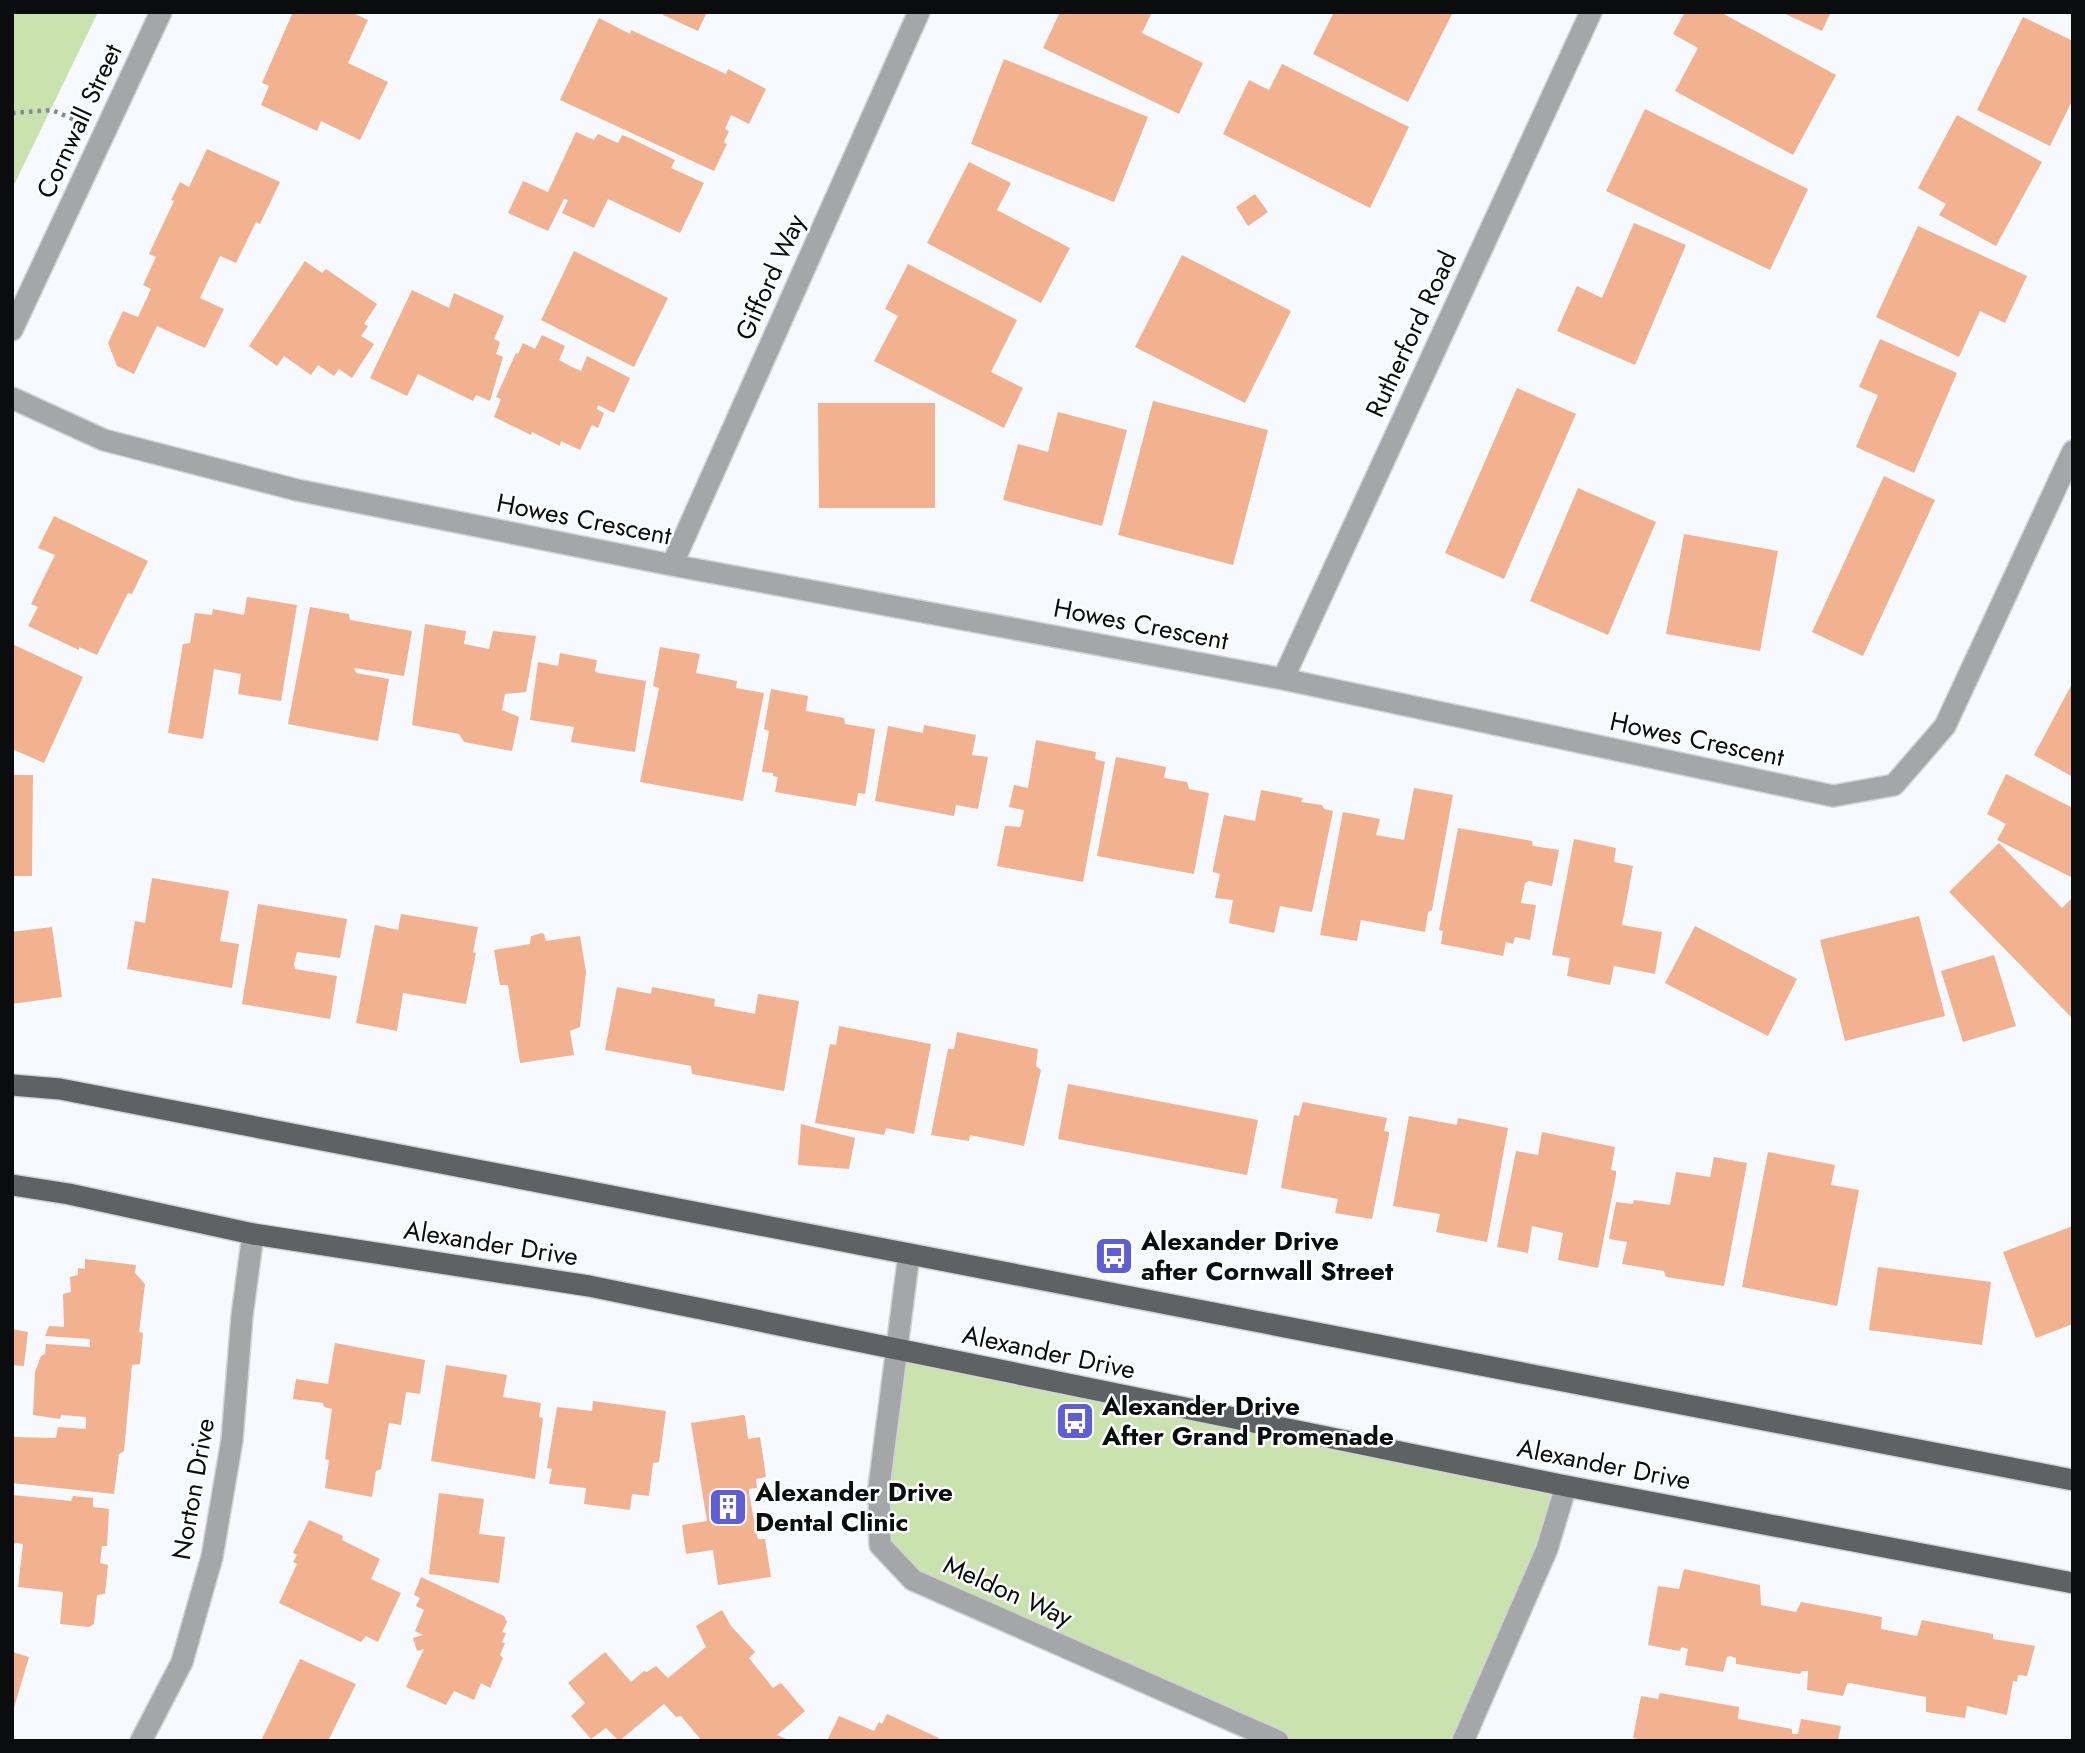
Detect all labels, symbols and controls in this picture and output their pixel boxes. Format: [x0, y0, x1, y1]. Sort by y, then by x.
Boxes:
street label: Cornwall Street [27, 37, 132, 204]
street label: Gifford Way [725, 207, 815, 346]
street label: Rutherford Road [1356, 245, 1466, 423]
street label: Howes Crescent [493, 483, 675, 555]
street label: Howes Crescent [1050, 588, 1232, 660]
street label: Howes Crescent [1606, 702, 1788, 776]
street label: Alexander Drive [401, 1210, 581, 1276]
place label: Alexander Drive after Cornwall Street [1140, 1222, 1394, 1290]
bus stop icon: Alexander Drive after Cornwall Street [1093, 1235, 1135, 1277]
street label: Alexander Drive [959, 1315, 1139, 1389]
place label: Alexander Drive After Grand Promenade [1101, 1387, 1394, 1455]
bus stop icon: Alexander Drive After Grand Promenade [1054, 1400, 1096, 1442]
street label: Norton Drive [162, 1415, 224, 1563]
street label: Alexander Drive [1514, 1429, 1694, 1499]
place label: Alexander Drive Dental Clinic [754, 1473, 953, 1541]
building icon: Alexander Drive Dental Clinic [707, 1486, 749, 1528]
street label: Meldon Way [937, 1546, 1079, 1637]

